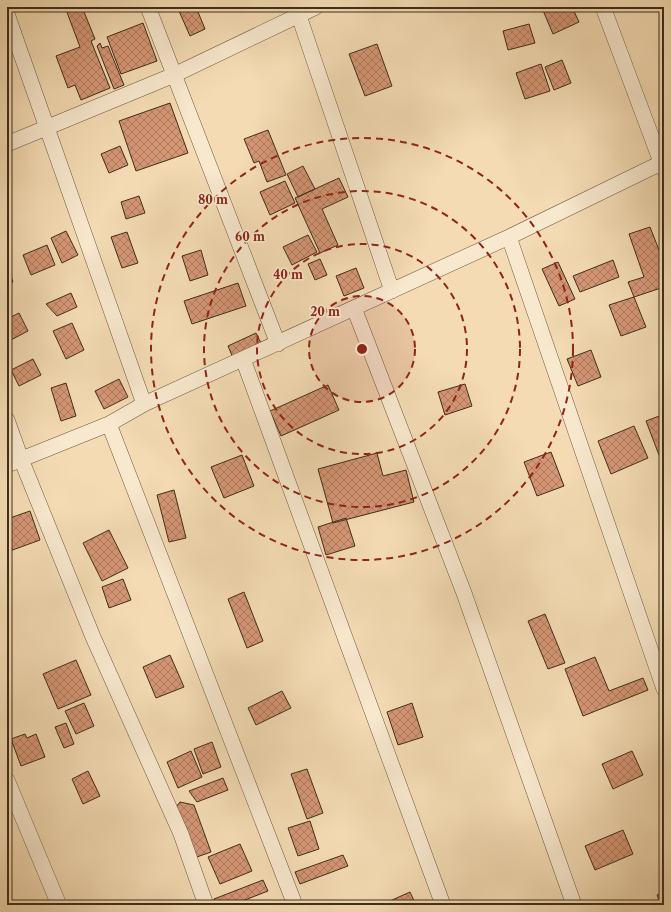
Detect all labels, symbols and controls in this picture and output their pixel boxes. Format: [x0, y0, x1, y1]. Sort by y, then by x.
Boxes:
text: 80 m [198, 192, 228, 207]
text: 60 m [235, 229, 265, 244]
text: 40 m [273, 267, 303, 282]
text: 20 m [310, 304, 340, 319]
centre of rings [355, 342, 369, 356]

